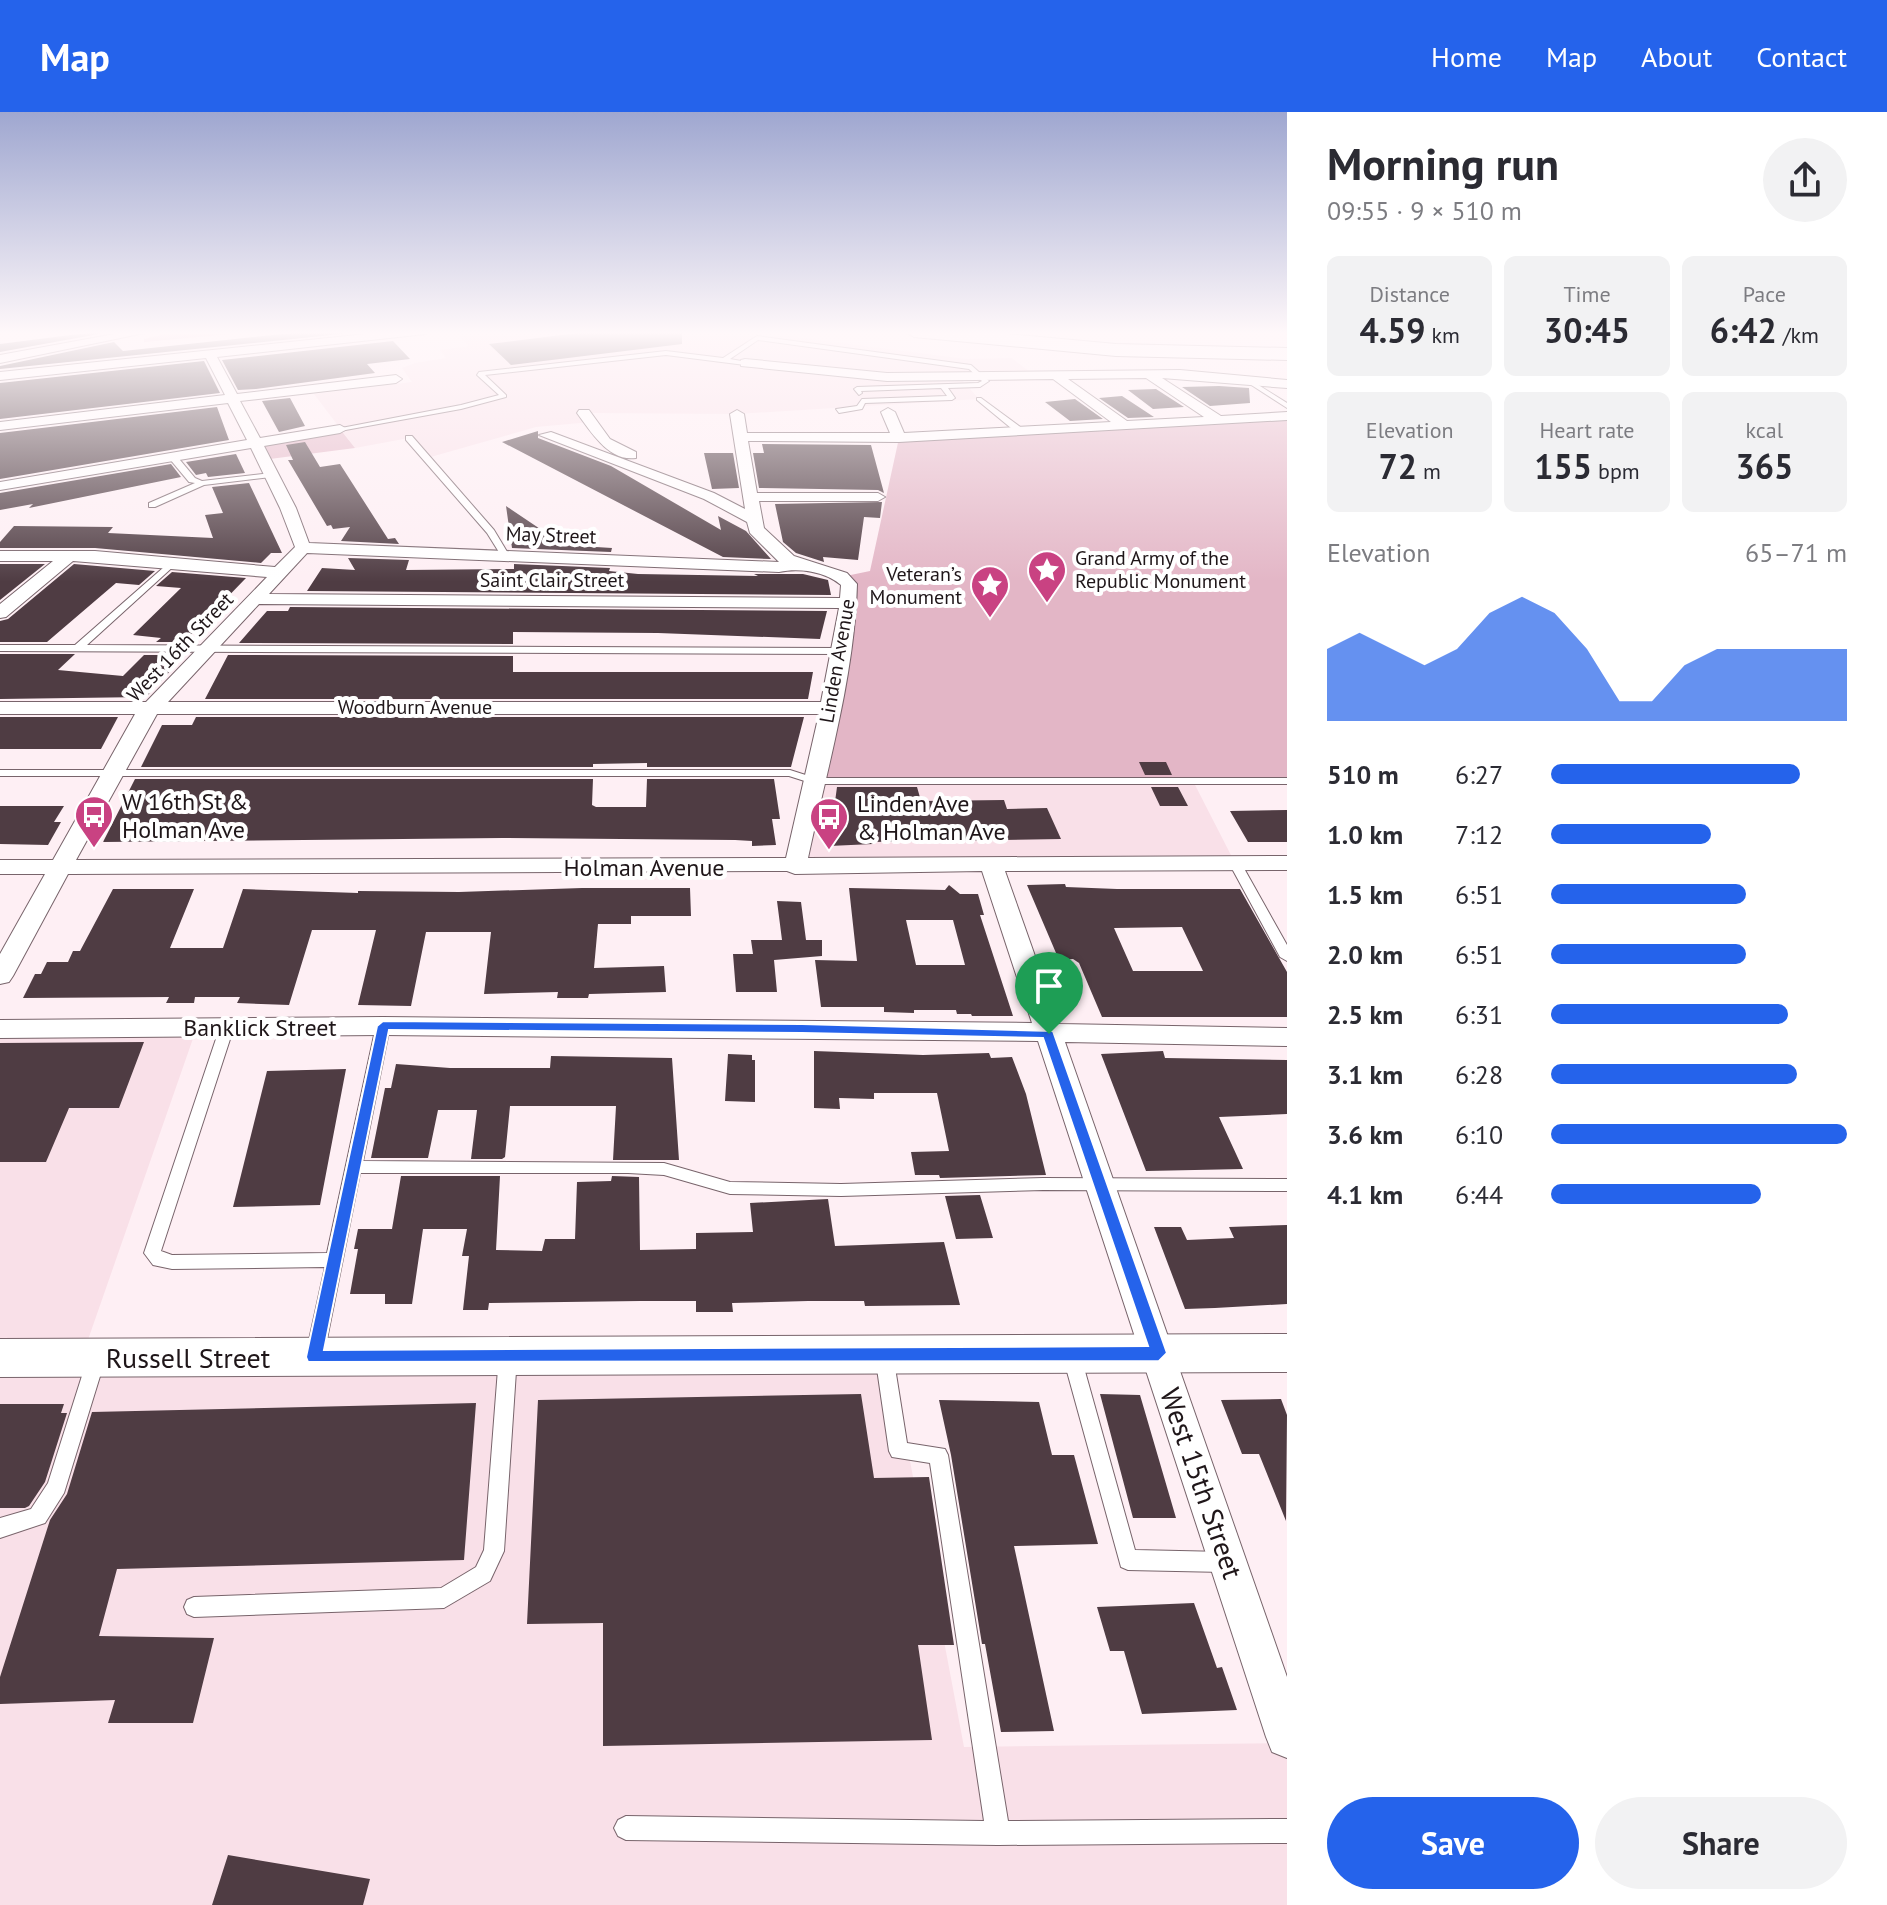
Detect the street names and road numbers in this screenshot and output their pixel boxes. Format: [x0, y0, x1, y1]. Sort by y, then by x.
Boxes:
street label: May Street [505, 520, 597, 550]
street label: Saint Clair Street [480, 567, 625, 593]
street label: West 16th Street [121, 587, 239, 707]
street label: Linden Avenue [813, 597, 861, 725]
street label: Woodburn Avenue [338, 694, 492, 720]
street label: Holman Avenue [563, 852, 725, 883]
street label: Banklick Street [183, 1012, 337, 1043]
street label: Russell Street [106, 1339, 271, 1376]
street label: West 15th Street [1152, 1383, 1252, 1584]

